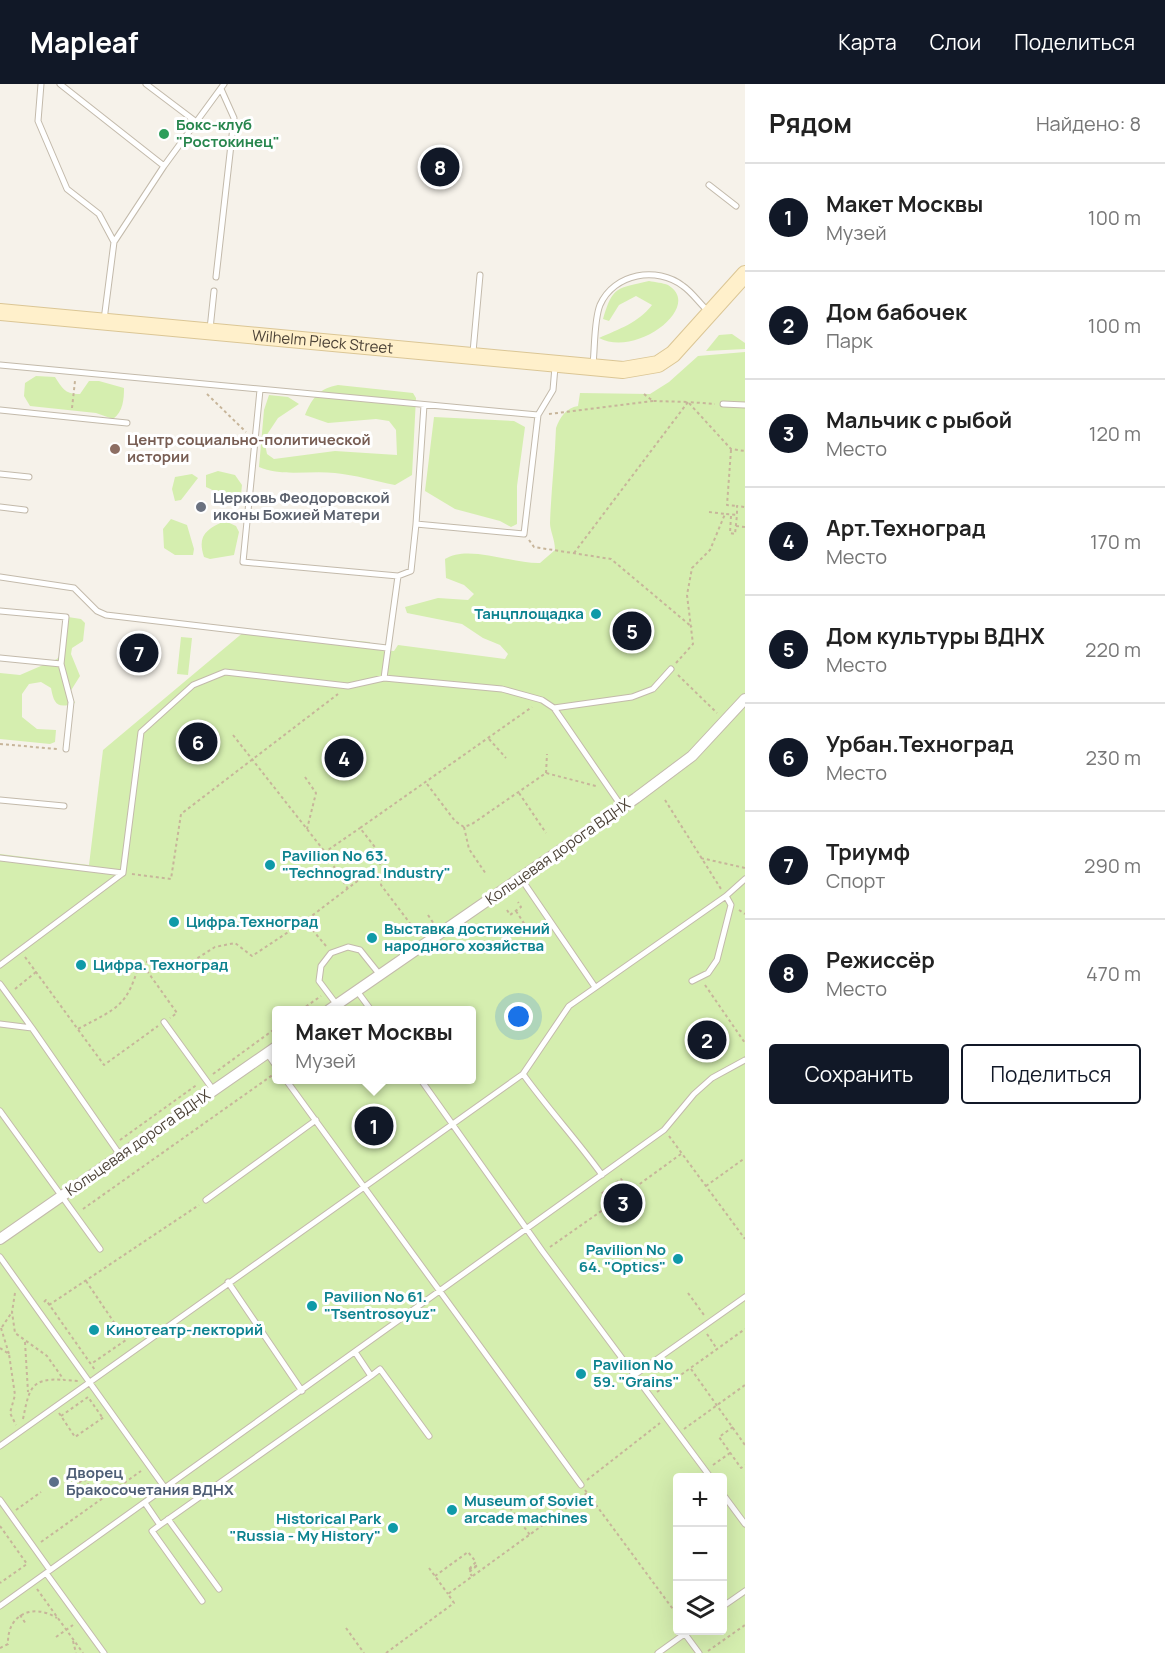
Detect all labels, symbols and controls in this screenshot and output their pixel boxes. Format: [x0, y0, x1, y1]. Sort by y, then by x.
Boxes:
text: Mapleaf [30, 23, 138, 61]
text: Карта [838, 28, 897, 56]
text: Слои [930, 28, 981, 56]
text: Поделиться [1014, 28, 1135, 56]
text: Рядом [769, 105, 852, 141]
text: Найдено: 8 [1036, 110, 1141, 137]
place label: Бокс-клуб "Ростокинец" [176, 114, 280, 152]
marker: Бокс-клуб "Ростокинец" [157, 127, 171, 141]
pin: 8 [420, 144, 460, 190]
text: Макет Москвы [826, 189, 983, 219]
text: 1 [784, 204, 793, 231]
text: 100 m [1088, 204, 1141, 231]
text: Музей [826, 219, 887, 246]
text: Дом бабочек [826, 297, 967, 327]
text: 2 [783, 312, 794, 339]
text: 100 m [1088, 312, 1141, 339]
street label: Wilhelm Pieck Street [251, 325, 394, 359]
text: Парк [826, 327, 873, 354]
text: Мальчик с рыбой [826, 405, 1012, 435]
text: 3 [783, 420, 794, 447]
text: 120 m [1089, 420, 1141, 447]
place label: Центр социально-политической истории [127, 429, 371, 467]
text: Место [826, 435, 887, 462]
marker: Центр социально-политической истории [108, 442, 122, 456]
place label: Церковь Феодоровской иконы Божией Матери [213, 487, 390, 525]
marker: Церковь Феодоровской иконы Божией Матери [194, 500, 208, 514]
text: Арт.Техноград [826, 513, 986, 543]
text: 4 [782, 528, 795, 555]
text: 170 m [1090, 528, 1141, 555]
text: Место [826, 543, 887, 570]
place label: Танцплощадка [474, 603, 584, 624]
marker: Танцплощадка [589, 607, 603, 621]
pin: 5 [612, 608, 652, 654]
text: Дом культуры ВДНХ [826, 621, 1045, 651]
pin: 7 [120, 630, 158, 676]
text: 5 [783, 636, 794, 663]
text: 220 m [1085, 636, 1141, 663]
text: Место [826, 651, 887, 678]
pin: 6 [178, 720, 218, 764]
text: Урбан.Техноград [826, 729, 1014, 759]
pin: 4 [324, 736, 364, 780]
text: 6 [782, 744, 795, 771]
text: 230 m [1085, 744, 1141, 771]
text: Место [826, 759, 887, 786]
street label: Кольцевая дорога ВДНХ [481, 794, 634, 910]
text: Триумф [826, 837, 910, 867]
place label: Pavilion No 63. "Technograd. Industry" [282, 845, 451, 883]
text: 7 [783, 852, 794, 879]
text: 290 m [1084, 852, 1141, 879]
marker: Pavilion No 63. "Technograd. Industry" [263, 858, 277, 872]
text: Спорт [826, 867, 886, 894]
place label: Цифра.Техноград [186, 911, 319, 932]
marker: Цифра.Техноград [167, 915, 181, 929]
place label: Выставка достижений народного хозяйства [384, 918, 550, 956]
marker: Выставка достижений народного хозяйства [365, 931, 379, 945]
text: Режиссёр [826, 945, 935, 975]
place label: Цифра. Техноград [93, 954, 229, 975]
marker: Цифра. Техноград [74, 958, 88, 972]
text: 8 [782, 960, 795, 987]
text: 470 m [1086, 960, 1141, 987]
text: Место [826, 975, 887, 1002]
your location [504, 1002, 533, 1031]
popup [272, 1006, 476, 1084]
text: Макет Москвы [295, 1017, 453, 1047]
pin: 2 [688, 1018, 726, 1062]
button: Сохранить [769, 1044, 949, 1104]
button: Поделиться [961, 1044, 1141, 1104]
text: Музей [295, 1047, 356, 1074]
street label: Кольцевая дорога ВДНХ [61, 1085, 214, 1201]
pin: 1 [354, 1104, 394, 1148]
pin: 3 [604, 1180, 642, 1226]
place label: Pavilion No 64. "Optics" [579, 1239, 666, 1277]
marker: Pavilion No 64. "Optics" [671, 1252, 685, 1266]
place label: Pavilion No 61. "Tsentrosoyuz" [324, 1286, 437, 1324]
marker: Pavilion No 61. "Tsentrosoyuz" [305, 1299, 319, 1313]
place label: Кинотеатр-лекторий [106, 1319, 263, 1340]
marker: Кинотеатр-лекторий [87, 1323, 101, 1337]
place label: Pavilion No 59. "Grains" [593, 1354, 679, 1392]
marker: Pavilion No 59. "Grains" [574, 1367, 588, 1381]
place label: Дворец Бракосочетания ВДНХ [66, 1462, 234, 1500]
map controls [673, 1473, 727, 1635]
button: + [673, 1473, 727, 1527]
marker: Дворец Бракосочетания ВДНХ [47, 1475, 61, 1489]
place label: Museum of Soviet arcade machines [464, 1490, 594, 1528]
marker: Museum of Soviet arcade machines [445, 1503, 459, 1517]
place label: Historical Park "Russia - My History" [229, 1508, 382, 1546]
marker: Historical Park "Russia - My History" [386, 1521, 400, 1535]
button: − [673, 1527, 727, 1581]
button: layers [673, 1581, 727, 1635]

